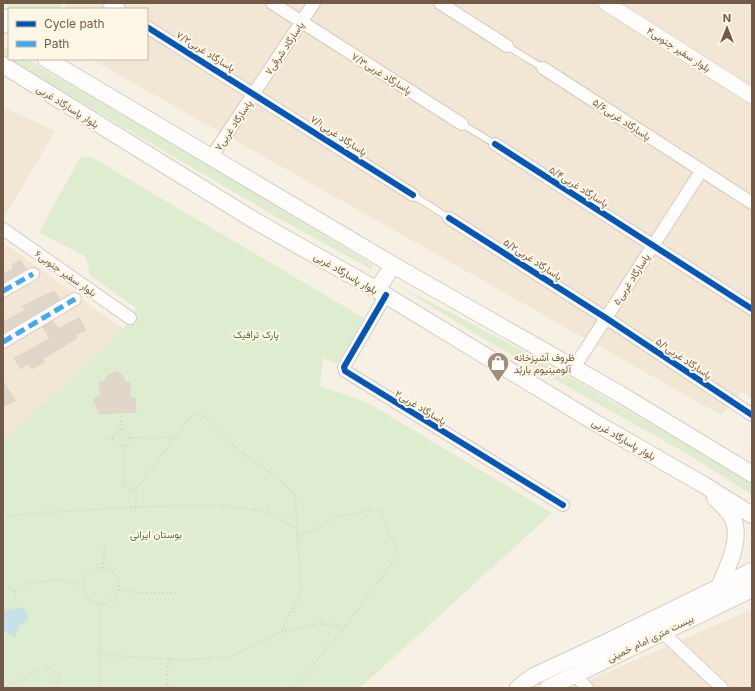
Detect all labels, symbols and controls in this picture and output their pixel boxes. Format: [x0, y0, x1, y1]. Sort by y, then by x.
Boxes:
legend [8, 8, 148, 60]
north arrow [707, 8, 747, 48]
text: N [723, 11, 731, 25]
text: Cycle path [44, 16, 105, 31]
street label: پاسارگاد شرقی۷ [262, 19, 308, 78]
street label: بلوار سفیر جنوبی۴ [644, 24, 713, 75]
street label: پاسارگاد غربی۷/۲ [173, 28, 238, 76]
text: Path [44, 36, 69, 51]
street label: پاسارگاد غربی۷/۳ [349, 50, 414, 98]
street label: بلوار پاسارگاد غربی [33, 82, 102, 132]
street label: پاسارگاد غربی۵/۶ [590, 96, 653, 144]
street label: پاسارگاد غربی۷ [212, 97, 256, 154]
street label: پاسارگاد غربی۷/۱ [307, 112, 370, 159]
street label: پاسارگاد غربی۵/۴ [546, 163, 611, 211]
street label: پاسارگاد غربی۵/۲ [500, 236, 565, 284]
street label: بلوار سفیر جنوبی۶ [32, 247, 99, 300]
street label: بلوار پاسارگاد غربی [311, 250, 380, 298]
street label: پاسارگاد غربی۵ [610, 251, 654, 308]
park label: پارک ترافیک [233, 328, 279, 342]
street label: پاسارگاد غربی۵/۱ [653, 335, 714, 383]
shop icon: ظروف آشپزخانه آلومینیوم باربُد [485, 350, 511, 383]
place label: ظروف آشپزخانه آلومینیوم باربُد [514, 351, 575, 376]
street label: پاسارگاد غربی۲ [392, 387, 449, 429]
street label: بلوار پاسارگاد غربی [589, 416, 658, 464]
park label: بوستان ایرانی [130, 528, 182, 541]
street label: بیست متری امام خمینی [605, 612, 696, 665]

